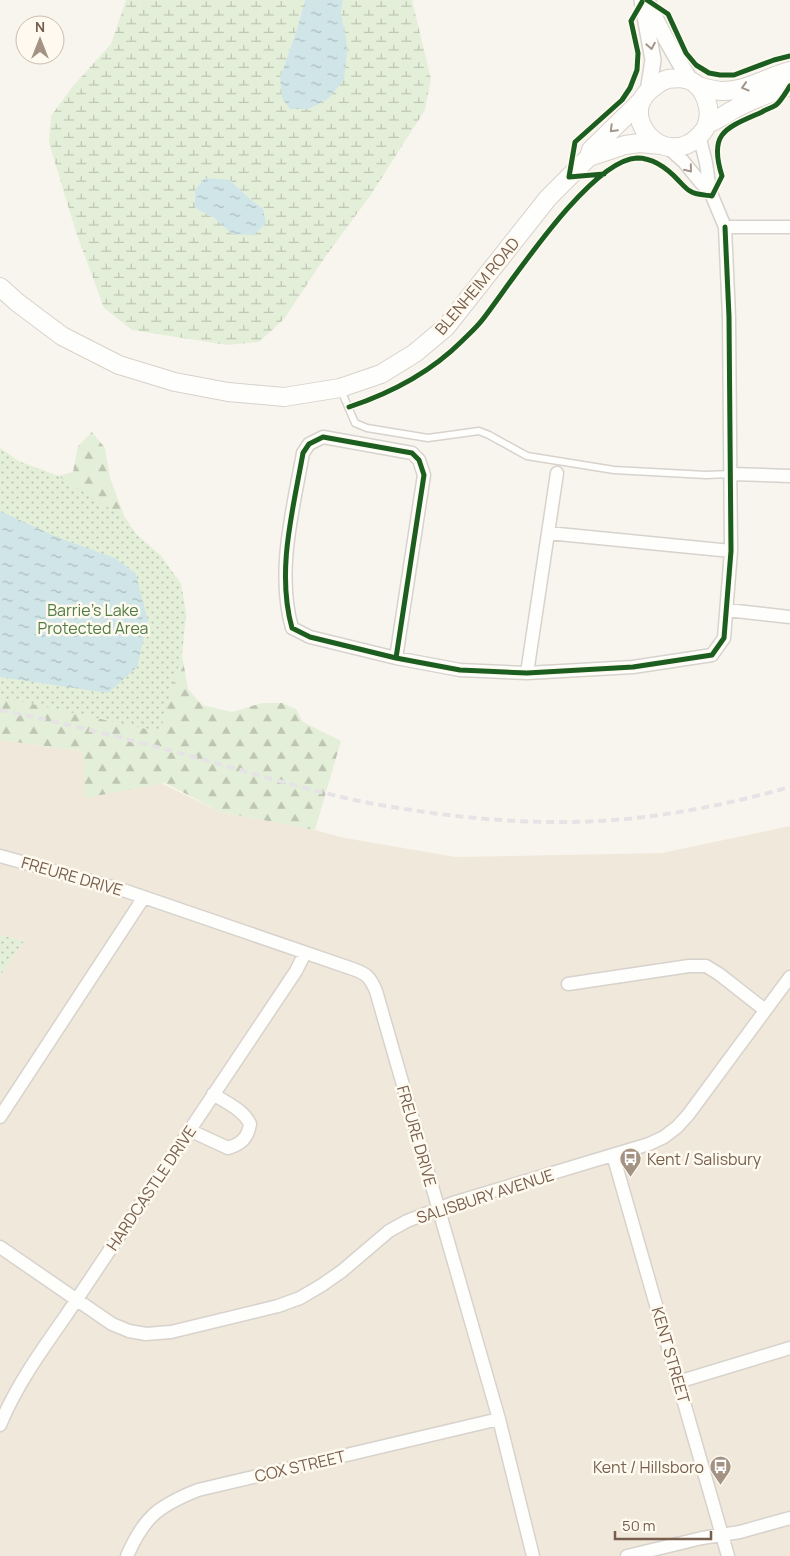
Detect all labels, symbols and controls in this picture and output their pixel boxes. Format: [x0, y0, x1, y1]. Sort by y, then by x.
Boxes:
north arrow [15, 15, 65, 65]
text: N [35, 17, 45, 36]
one-way arrow [645, 42, 656, 50]
one-way arrow [741, 81, 749, 91]
one-way arrow [610, 123, 619, 132]
one-way arrow [684, 163, 693, 172]
street label: BLENHEIM ROAD [430, 232, 524, 339]
park label: Barrie's Lake Protected Area [38, 599, 148, 639]
street label: FREURE DRIVE [19, 851, 125, 901]
street label: FREURE DRIVE [392, 1083, 442, 1189]
street label: HARDCASTLE DRIVE [101, 1121, 201, 1255]
bus stop icon: Kent / Salisbury [619, 1147, 643, 1178]
place label: Kent / Salisbury [647, 1148, 762, 1170]
street label: SALISBURY AVENUE [413, 1163, 557, 1229]
street label: KENT STREET [647, 1304, 695, 1406]
street label: COX STREET [253, 1445, 348, 1487]
bus stop icon: Kent / Hillsboro [708, 1455, 732, 1486]
place label: Kent / Hillsboro [593, 1456, 704, 1478]
scale bar [615, 1508, 711, 1540]
text: 50 m [622, 1515, 656, 1536]

